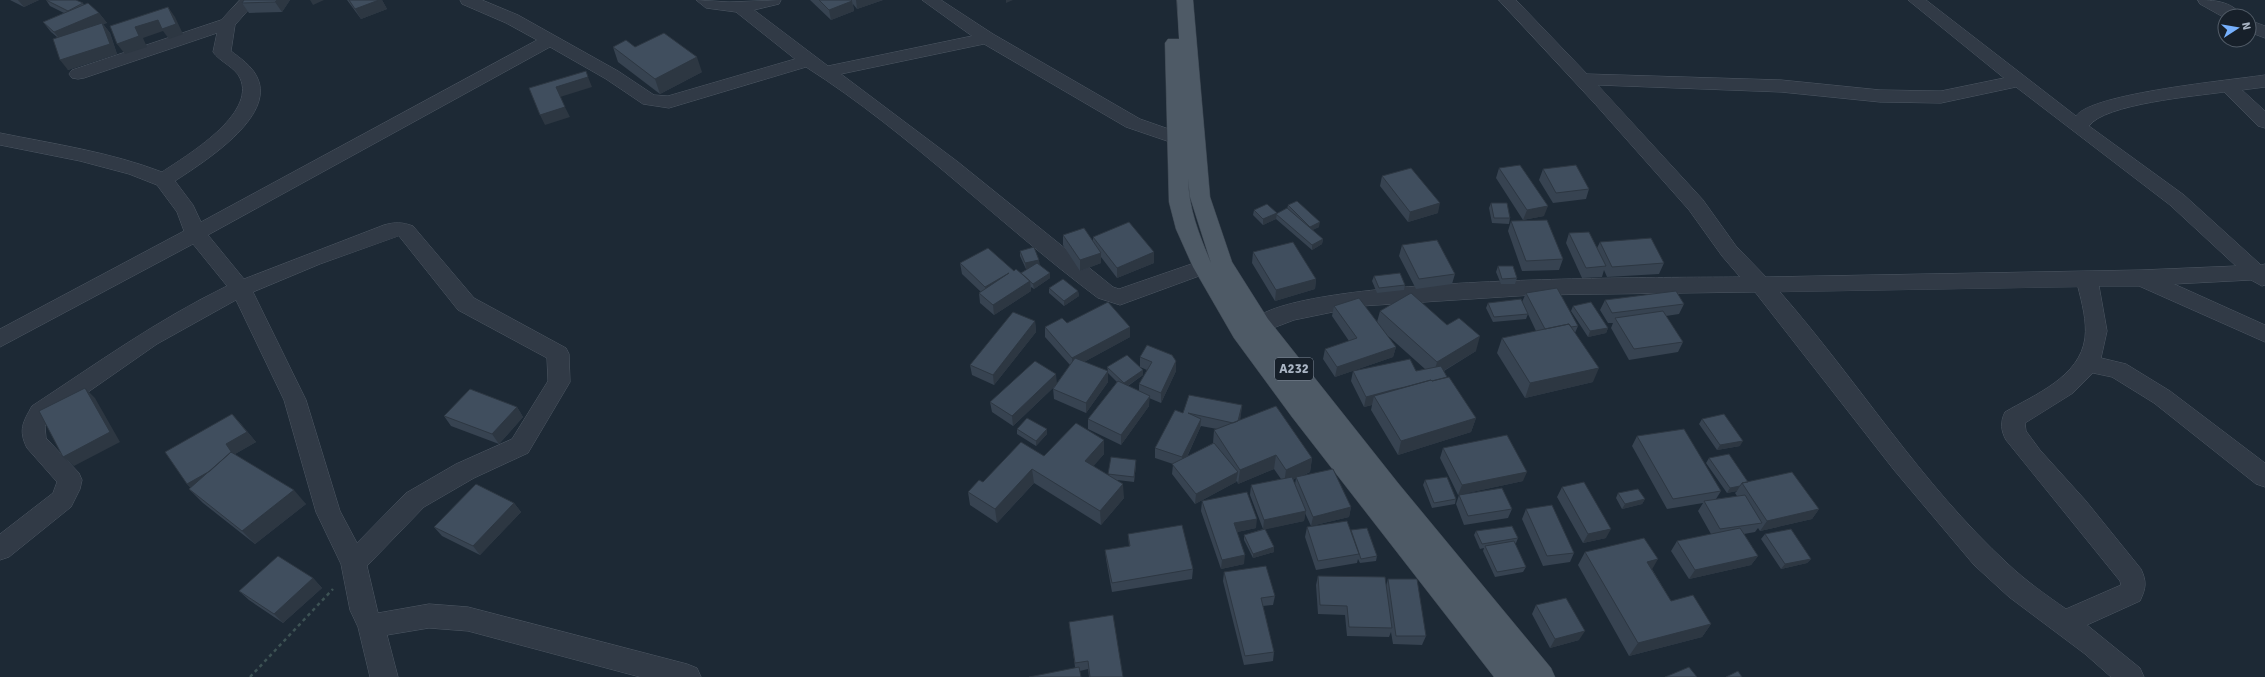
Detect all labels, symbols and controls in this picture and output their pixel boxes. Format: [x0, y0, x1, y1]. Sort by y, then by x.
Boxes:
north arrow [2217, 8, 2257, 48]
text: N [2239, 21, 2253, 31]
road number: A232 [1275, 358, 1313, 380]

